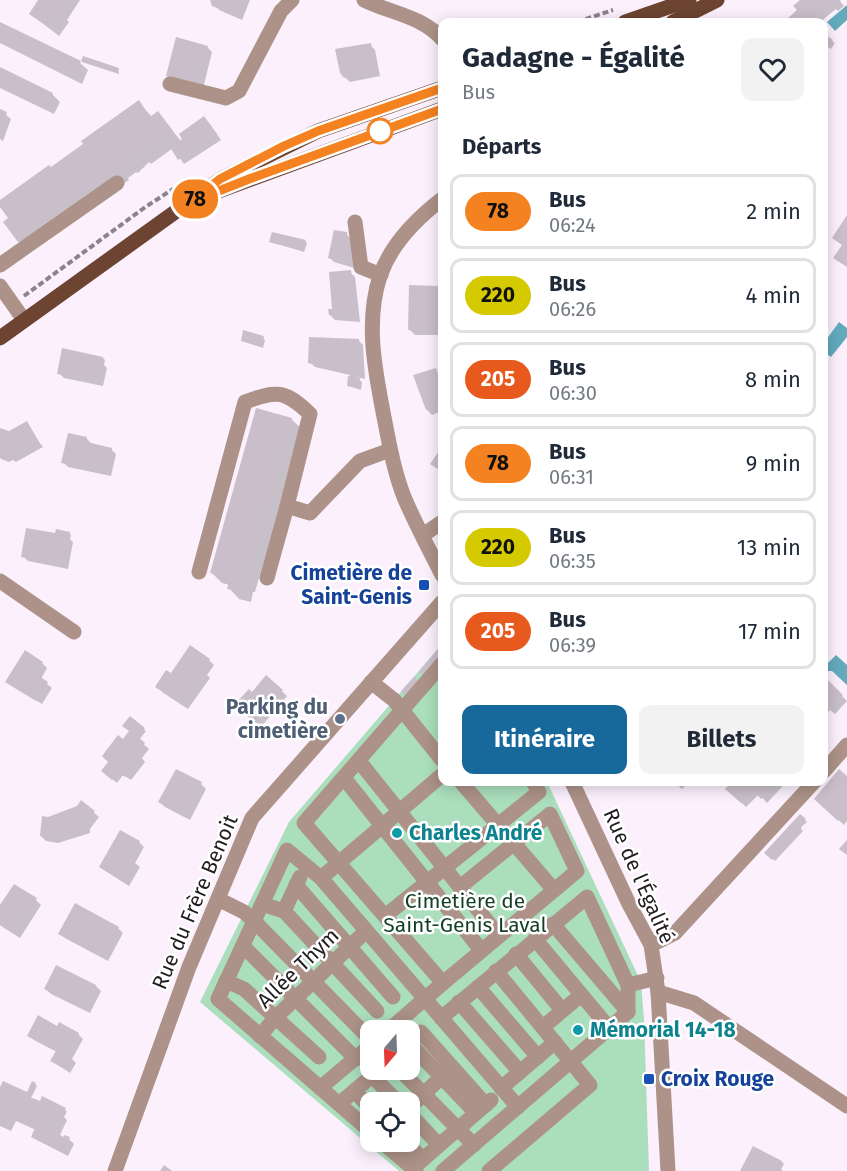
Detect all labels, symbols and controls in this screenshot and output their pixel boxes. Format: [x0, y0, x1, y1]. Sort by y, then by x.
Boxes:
button: heart [741, 38, 804, 101]
text: Gadagne - Égalité [462, 41, 685, 74]
text: Bus [462, 80, 495, 104]
unlabelled marker [367, 118, 393, 144]
text: Départs [462, 133, 541, 160]
line badge: 78 [168, 180, 222, 218]
text: 78 [184, 186, 206, 212]
text: Bus [549, 186, 586, 213]
text: 78 [487, 198, 509, 224]
text: 2 min [746, 198, 801, 225]
text: 06:24 [549, 213, 596, 237]
text: Bus [549, 270, 586, 297]
text: 220 [481, 282, 515, 308]
text: 4 min [746, 282, 801, 309]
text: 06:26 [549, 297, 596, 321]
text: Bus [549, 354, 586, 381]
text: 205 [481, 366, 515, 392]
text: 8 min [745, 366, 801, 393]
text: 06:30 [549, 381, 597, 405]
text: Bus [549, 438, 586, 465]
text: 78 [487, 450, 509, 476]
text: 9 min [746, 450, 801, 477]
text: 06:31 [549, 465, 594, 489]
text: Bus [549, 522, 586, 549]
text: 220 [481, 534, 515, 560]
text: 13 min [737, 534, 801, 561]
text: 06:35 [549, 549, 596, 573]
place label: Cimetière de Saint-Genis [290, 560, 412, 610]
marker: Cimetière de Saint-Genis [417, 578, 431, 592]
text: Bus [549, 606, 586, 633]
text: 205 [481, 618, 515, 644]
text: 17 min [738, 618, 801, 645]
text: 06:39 [549, 633, 596, 657]
place label: Parking du cimetière [226, 694, 328, 744]
button: Itinéraire [462, 705, 627, 774]
button: Billets [639, 705, 804, 774]
marker: Parking du cimetière [333, 712, 347, 726]
street label: Rue de l'Égalité [598, 804, 680, 948]
street label: Rue du Frère Benoit [146, 810, 244, 993]
place label: Charles André [409, 820, 543, 846]
marker: Charles André [390, 826, 404, 840]
park label: Cimetière de Saint-Genis Laval [383, 888, 547, 938]
street label: Allée Thym [252, 923, 344, 1013]
place label: Mémorial 14-18 [590, 1017, 736, 1043]
north arrow [360, 1020, 420, 1080]
map controls [360, 1020, 420, 1152]
marker: Mémorial 14-18 [571, 1023, 585, 1037]
place label: Croix Rouge [661, 1066, 775, 1092]
marker: Croix Rouge [642, 1072, 656, 1086]
button: locate [360, 1092, 420, 1152]

